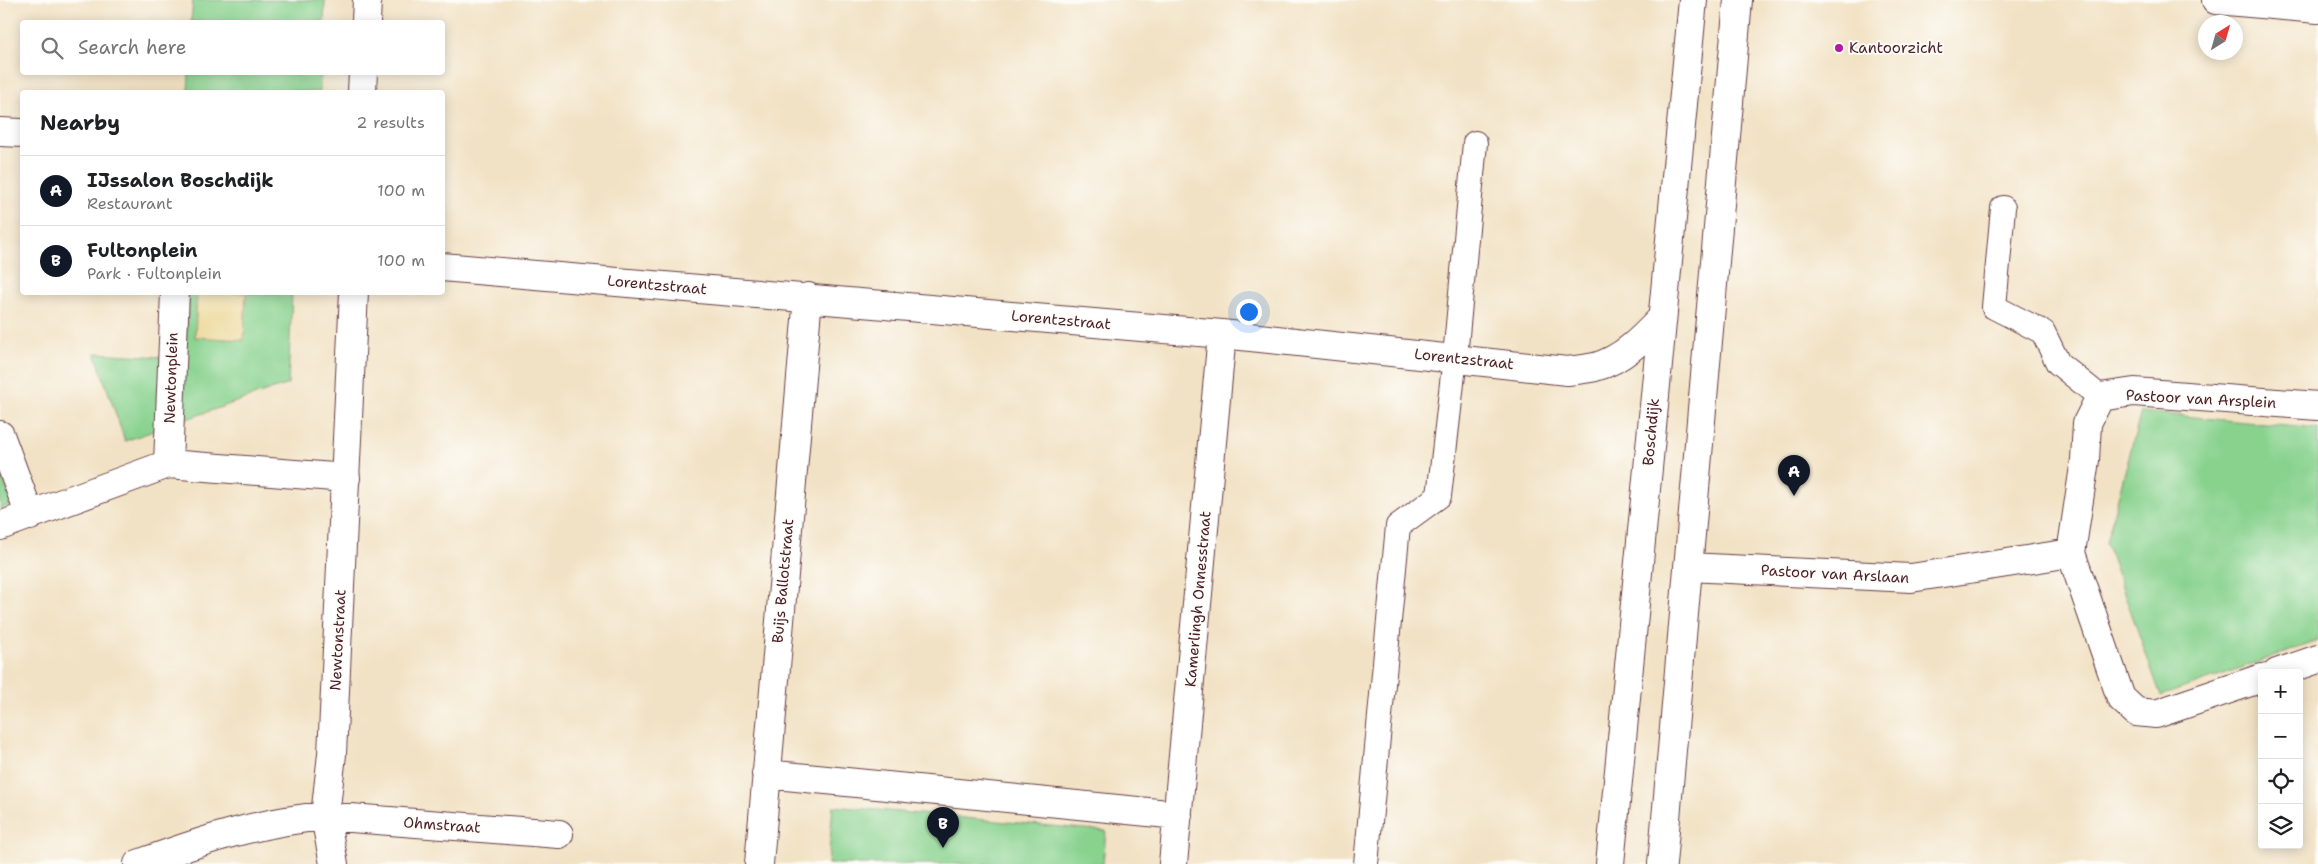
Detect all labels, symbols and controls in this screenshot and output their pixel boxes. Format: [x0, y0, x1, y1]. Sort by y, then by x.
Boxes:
north arrow [2198, 15, 2243, 60]
search box [20, 20, 445, 75]
icon: search [38, 34, 66, 62]
text: Search here [78, 35, 187, 60]
place label: Kantoorzicht [1849, 38, 1943, 58]
marker: Kantoorzicht [1833, 42, 1845, 54]
text: Nearby [40, 109, 120, 137]
text: 2 results [356, 112, 425, 133]
text: IJssalon Boschdijk [87, 168, 274, 193]
text: A [50, 180, 62, 201]
text: 100 m [377, 180, 425, 201]
text: Restaurant [87, 193, 173, 214]
text: Fultonplein [87, 238, 197, 263]
text: B [51, 250, 61, 271]
text: 100 m [377, 250, 425, 271]
text: Park · Fultonplein [87, 263, 222, 284]
street label: Lorentzstraat [606, 271, 708, 299]
your location [1236, 299, 1262, 325]
street label: Lorentzstraat [1010, 306, 1112, 334]
street label: Newtonplein [159, 332, 183, 424]
street label: Lorentzstraat [1413, 344, 1515, 374]
street label: Pastoor van Arsplein [2125, 385, 2277, 413]
street label: Boschdijk [1638, 397, 1664, 467]
pin: A [1778, 455, 1810, 496]
street label: Kamerlingh Onnesstraat [1180, 510, 1216, 688]
street label: Buijs Ballotstraat [768, 518, 798, 644]
street label: Pastoor van Arslaan [1760, 560, 1910, 588]
street label: Newtonstraat [325, 589, 351, 691]
map controls [2258, 669, 2303, 849]
button: + [2258, 669, 2303, 714]
button: − [2258, 714, 2303, 759]
button: locate [2258, 759, 2303, 804]
button: layers [2258, 804, 2303, 849]
pin: B [927, 807, 959, 848]
street label: Ohmstraat [403, 812, 481, 838]

